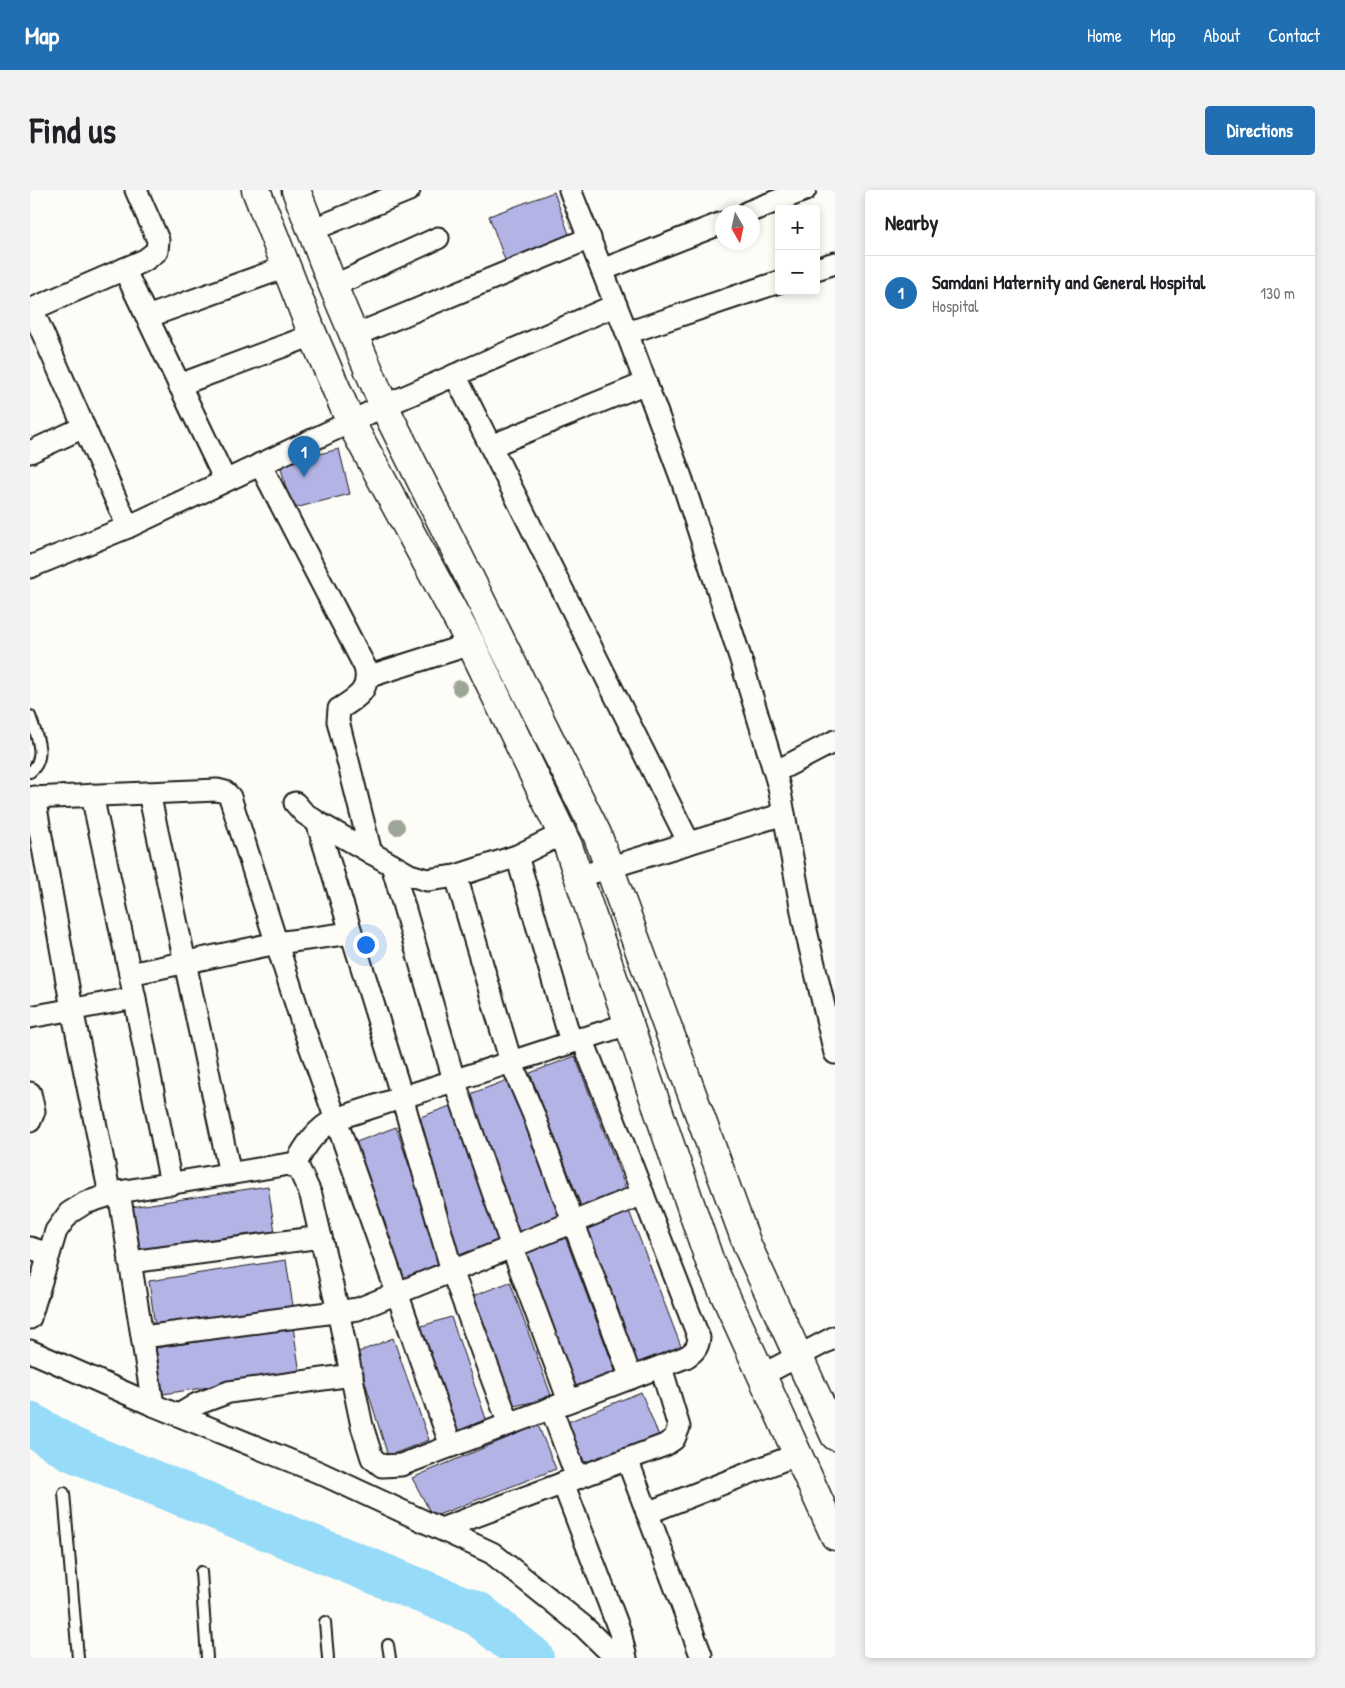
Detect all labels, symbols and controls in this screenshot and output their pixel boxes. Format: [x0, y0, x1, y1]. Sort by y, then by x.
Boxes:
text: Map [25, 19, 59, 51]
text: Home [1087, 23, 1122, 48]
text: Map [1150, 23, 1175, 48]
text: About [1203, 23, 1240, 48]
text: Contact [1268, 23, 1320, 48]
button: Directions [1205, 106, 1315, 155]
text: Find us [30, 107, 116, 154]
north arrow [715, 205, 760, 250]
map controls [775, 205, 820, 295]
button: + [775, 205, 820, 250]
text: Nearby [885, 208, 938, 237]
button: − [775, 250, 820, 295]
text: Samdani Maternity and General Hospital [932, 269, 1205, 295]
text: 1 [898, 282, 904, 304]
text: 130 m [1260, 282, 1295, 304]
text: Hospital [932, 295, 979, 317]
pin: 1 [288, 436, 320, 477]
your location [353, 932, 379, 958]

